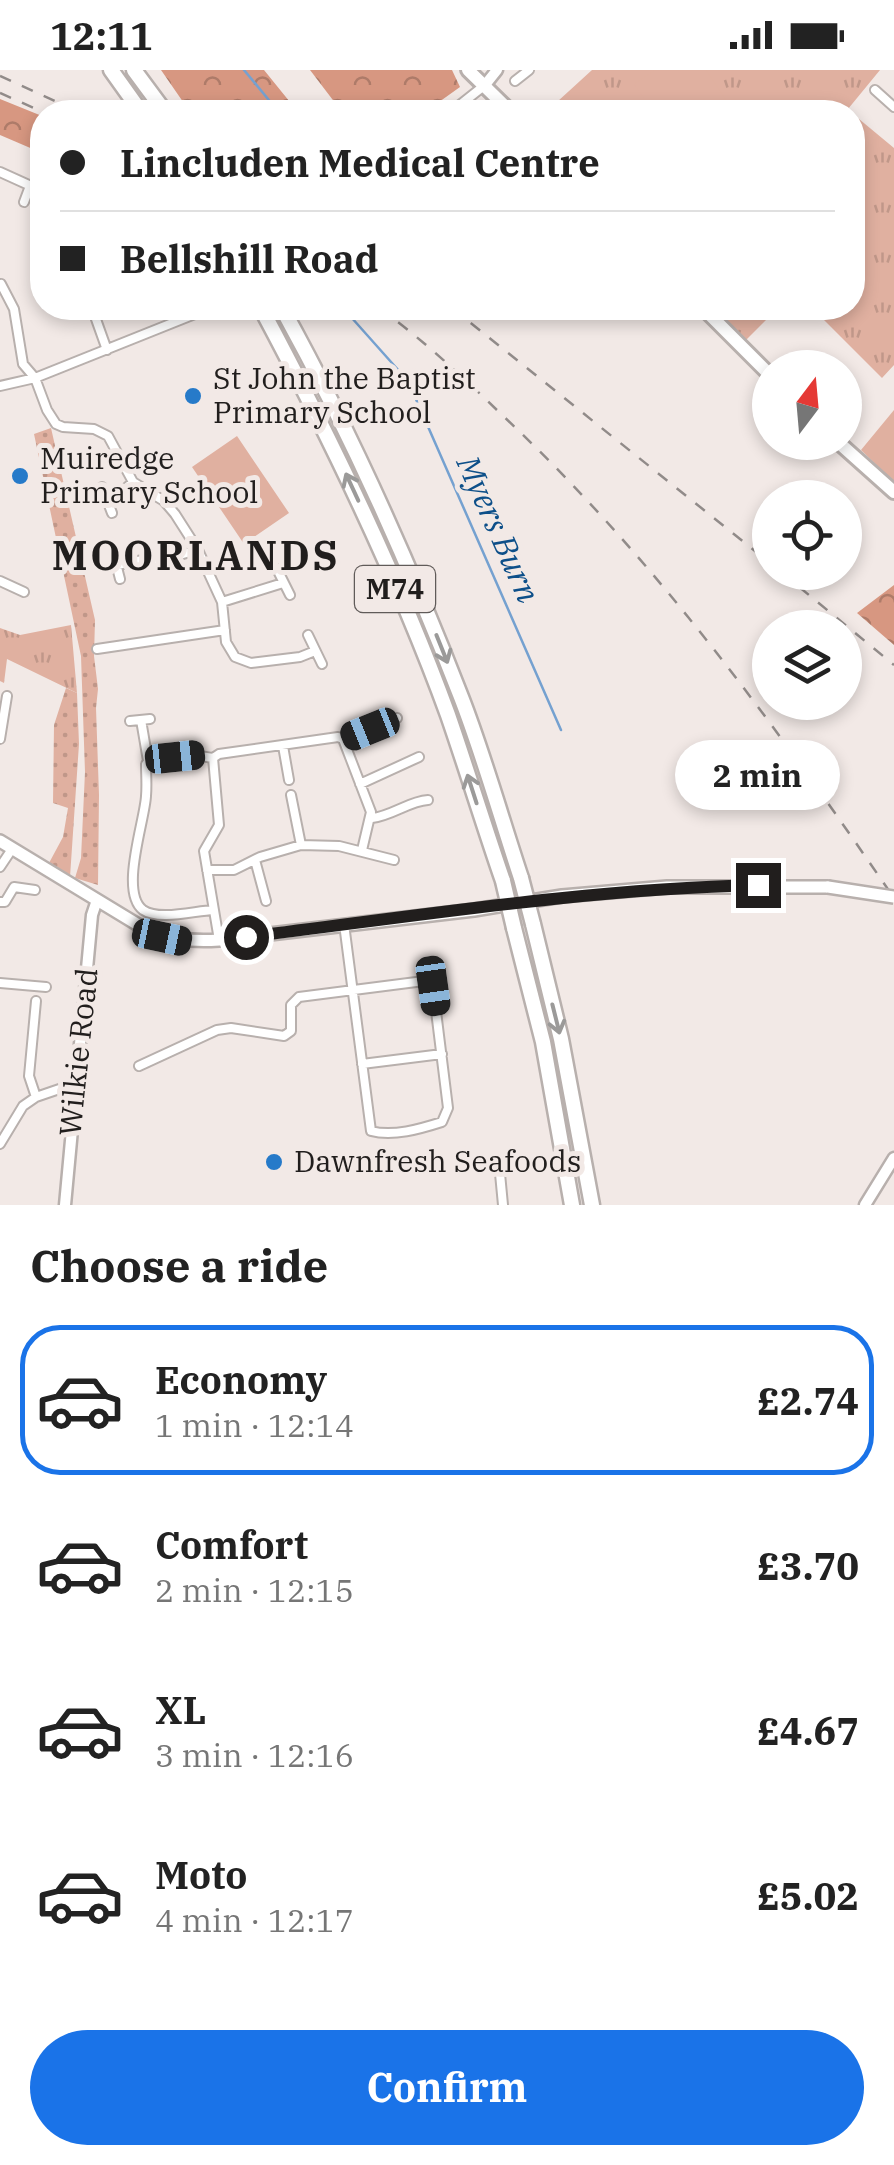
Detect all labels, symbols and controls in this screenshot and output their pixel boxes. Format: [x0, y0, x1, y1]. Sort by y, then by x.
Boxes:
text: 12:11 [50, 11, 153, 60]
text: Lincluden Medical Centre [120, 138, 600, 187]
text: Bellshill Road [120, 234, 379, 283]
north arrow [752, 350, 862, 460]
map controls [752, 350, 862, 720]
place label: St John the Baptist Primary School [213, 358, 476, 431]
marker: St John the Baptist Primary School [182, 385, 204, 407]
place label: Muiredge Primary School [40, 438, 258, 511]
water label: Myers Burn [447, 448, 550, 609]
marker: Muiredge Primary School [9, 465, 31, 487]
one-way arrow [341, 473, 360, 503]
button: locate [752, 480, 862, 590]
district label: MOORLANDS [52, 529, 340, 581]
road number: M74 [355, 566, 435, 612]
button: layers [752, 610, 862, 720]
one-way arrow [434, 633, 452, 664]
car [337, 704, 403, 754]
car [144, 739, 206, 775]
callout: 2 min [676, 740, 840, 810]
text: 2 min [713, 754, 802, 796]
one-way arrow [461, 773, 479, 805]
route end [736, 863, 781, 908]
route start [224, 915, 269, 960]
car [130, 916, 194, 958]
car [414, 954, 452, 1018]
street label: Wilkie Road [49, 966, 106, 1138]
one-way arrow [548, 1002, 566, 1034]
place label: Dawnfresh Seafoods [294, 1141, 581, 1180]
marker: Dawnfresh Seafoods [263, 1151, 285, 1173]
text: Choose a ride [30, 1236, 328, 1294]
icon: car [35, 1355, 125, 1445]
text: Economy [155, 1355, 327, 1404]
text: £2.74 [757, 1376, 859, 1425]
text: 1 min · 12:14 [155, 1404, 354, 1446]
icon: car [35, 1520, 125, 1610]
text: Comfort [155, 1520, 308, 1569]
text: £3.70 [757, 1541, 859, 1590]
text: 2 min · 12:15 [155, 1569, 354, 1611]
icon: car [35, 1685, 125, 1775]
text: XL [155, 1685, 206, 1734]
text: £4.67 [757, 1706, 859, 1755]
text: 3 min · 12:16 [155, 1734, 354, 1776]
icon: car [35, 1850, 125, 1940]
text: Moto [155, 1850, 247, 1899]
text: £5.02 [757, 1871, 859, 1920]
text: 4 min · 12:17 [155, 1899, 354, 1941]
button: Confirm [30, 2030, 864, 2145]

